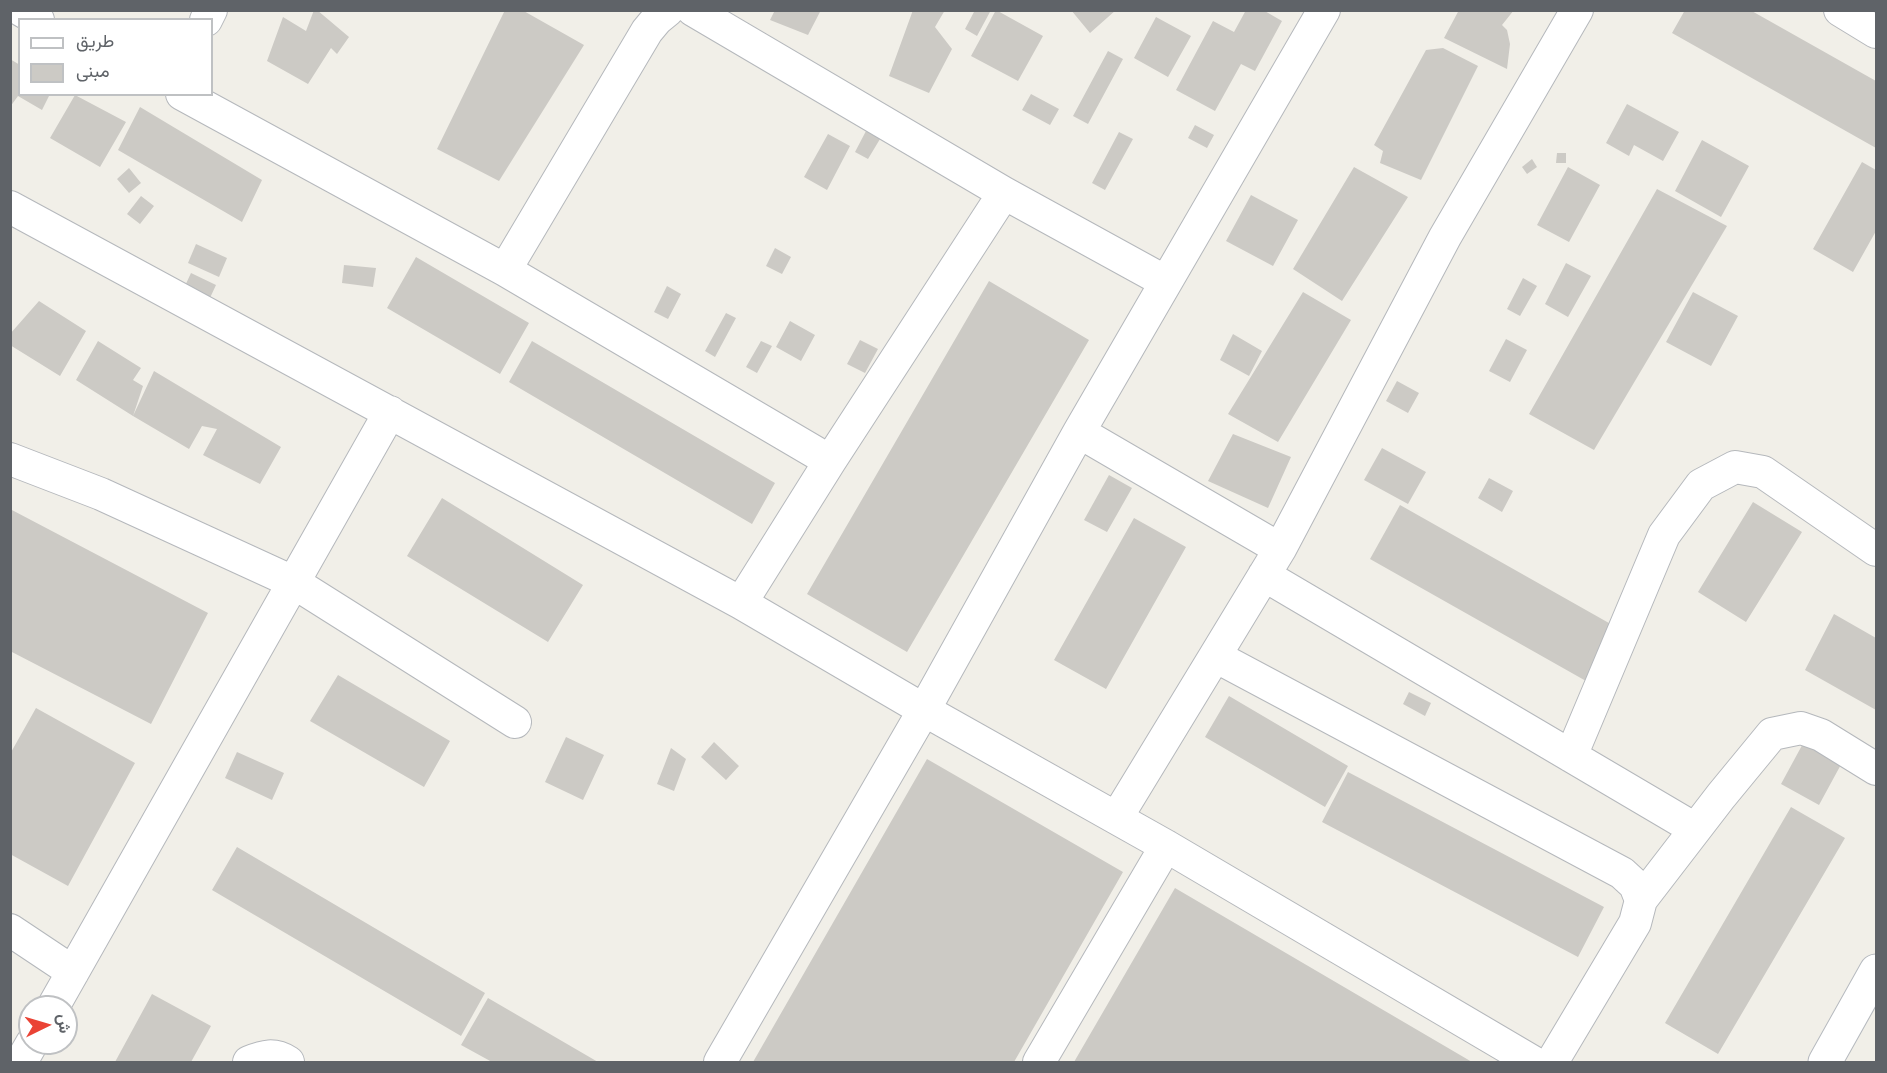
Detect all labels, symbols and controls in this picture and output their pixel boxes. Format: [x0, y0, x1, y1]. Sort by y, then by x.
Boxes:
legend [18, 18, 213, 96]
text: طريق [76, 30, 114, 52]
text: مبنى [76, 60, 110, 82]
north arrow [18, 995, 78, 1055]
text: ش [54, 1013, 75, 1034]

